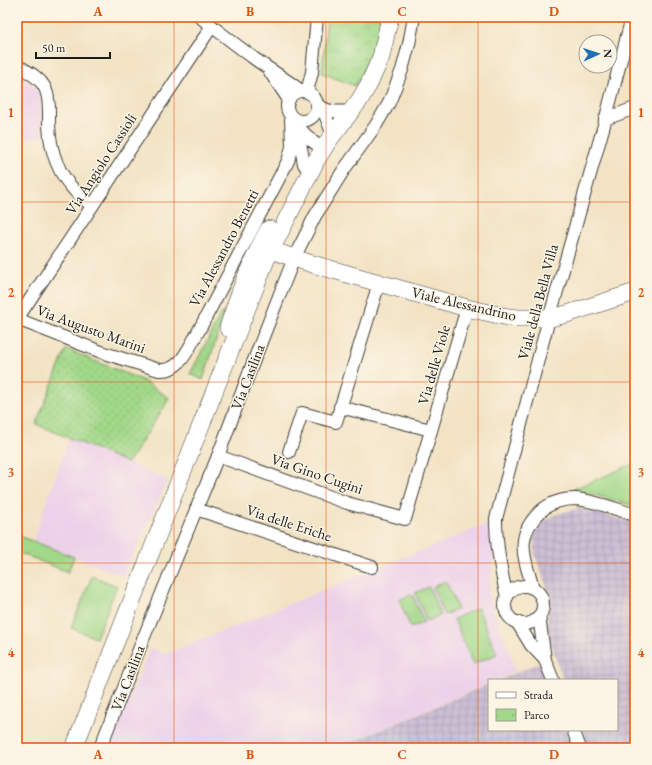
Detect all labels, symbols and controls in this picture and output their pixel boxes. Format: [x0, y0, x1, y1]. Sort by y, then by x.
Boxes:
text: A [92, 3, 103, 20]
text: B [246, 3, 254, 20]
text: C [397, 3, 407, 20]
text: D [549, 3, 559, 20]
scale bar [36, 34, 110, 60]
north arrow [578, 34, 618, 74]
text: 50 m [42, 40, 66, 56]
text: N [601, 49, 615, 58]
text: 1 [8, 104, 15, 121]
text: 1 [638, 104, 645, 121]
street label: Via Angiolo Cassioli [61, 109, 140, 218]
street label: Via Alessandro Benetti [185, 185, 263, 310]
street label: Viale della Bella Villa [513, 242, 562, 362]
street label: Viale Alessandrino [410, 282, 518, 325]
text: 2 [8, 284, 15, 301]
text: 2 [638, 284, 645, 301]
street label: Via Augusto Marini [34, 300, 149, 357]
street label: Via delle Viole [413, 323, 454, 407]
street label: Via Casilina [226, 341, 269, 412]
street label: Via Gino Cugini [269, 449, 366, 498]
text: 3 [8, 464, 15, 481]
text: 3 [638, 464, 645, 481]
street label: Via delle Eriche [244, 500, 334, 545]
street label: Via Casilina [106, 642, 149, 713]
text: 4 [8, 644, 15, 661]
text: 4 [638, 644, 645, 661]
legend [488, 679, 618, 731]
text: Strada [524, 687, 553, 703]
text: Parco [524, 707, 549, 723]
text: A [92, 746, 103, 763]
text: B [246, 746, 254, 763]
text: C [397, 746, 407, 763]
text: D [549, 746, 559, 763]

